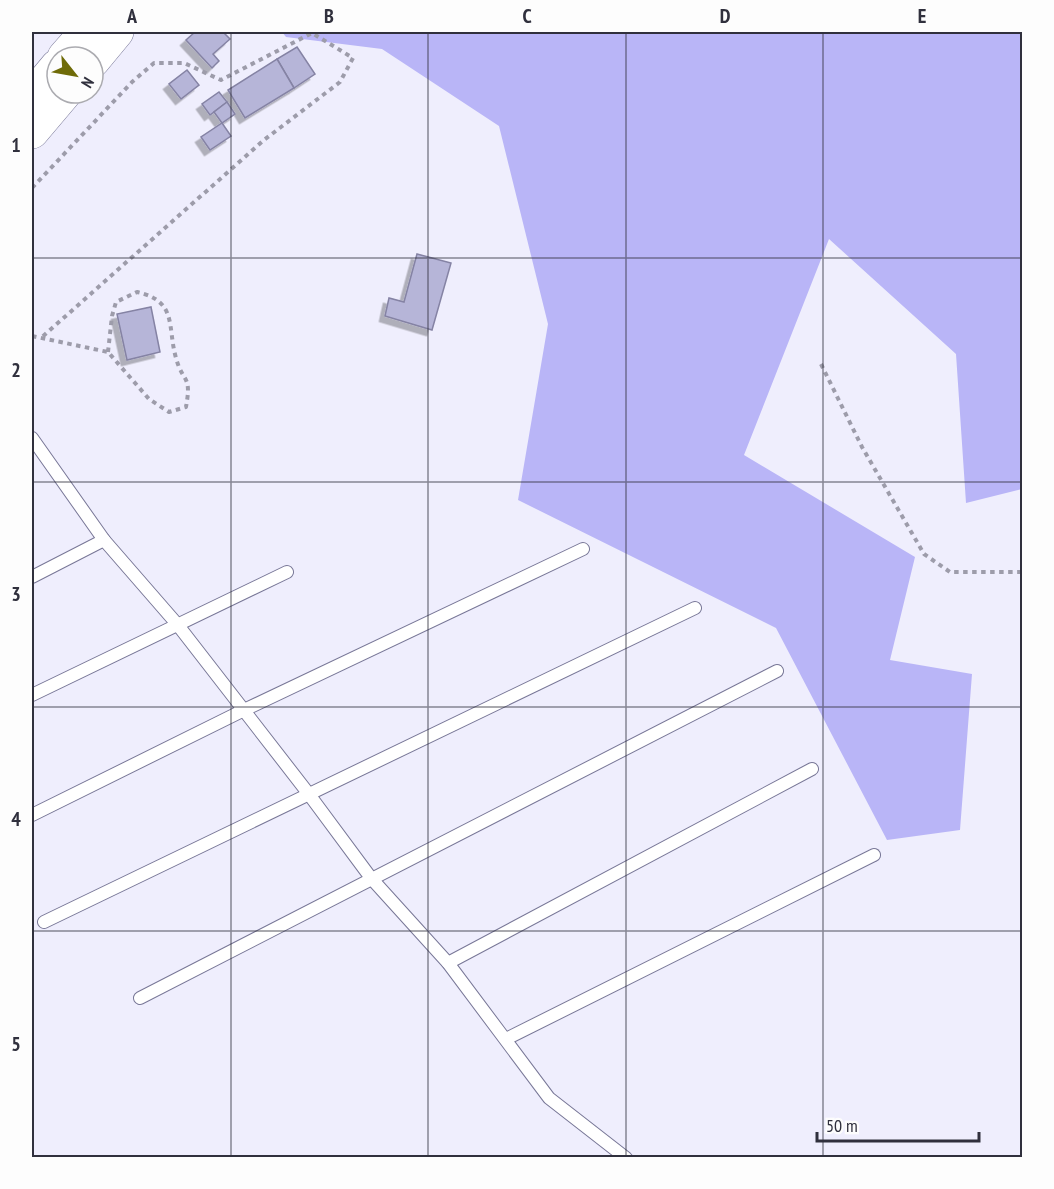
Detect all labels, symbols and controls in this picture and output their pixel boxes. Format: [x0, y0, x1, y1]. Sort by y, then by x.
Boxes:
text: A [126, 3, 138, 29]
text: B [324, 3, 334, 29]
text: C [522, 3, 532, 29]
text: D [720, 3, 731, 29]
text: E [918, 3, 926, 29]
north arrow [45, 45, 105, 105]
text: N [77, 74, 99, 92]
text: 1 [11, 132, 21, 158]
text: 2 [11, 357, 21, 383]
text: 3 [11, 581, 21, 607]
text: 4 [11, 806, 21, 832]
text: 5 [11, 1031, 21, 1057]
scale bar [817, 1105, 979, 1143]
text: 50 m [826, 1114, 858, 1137]

